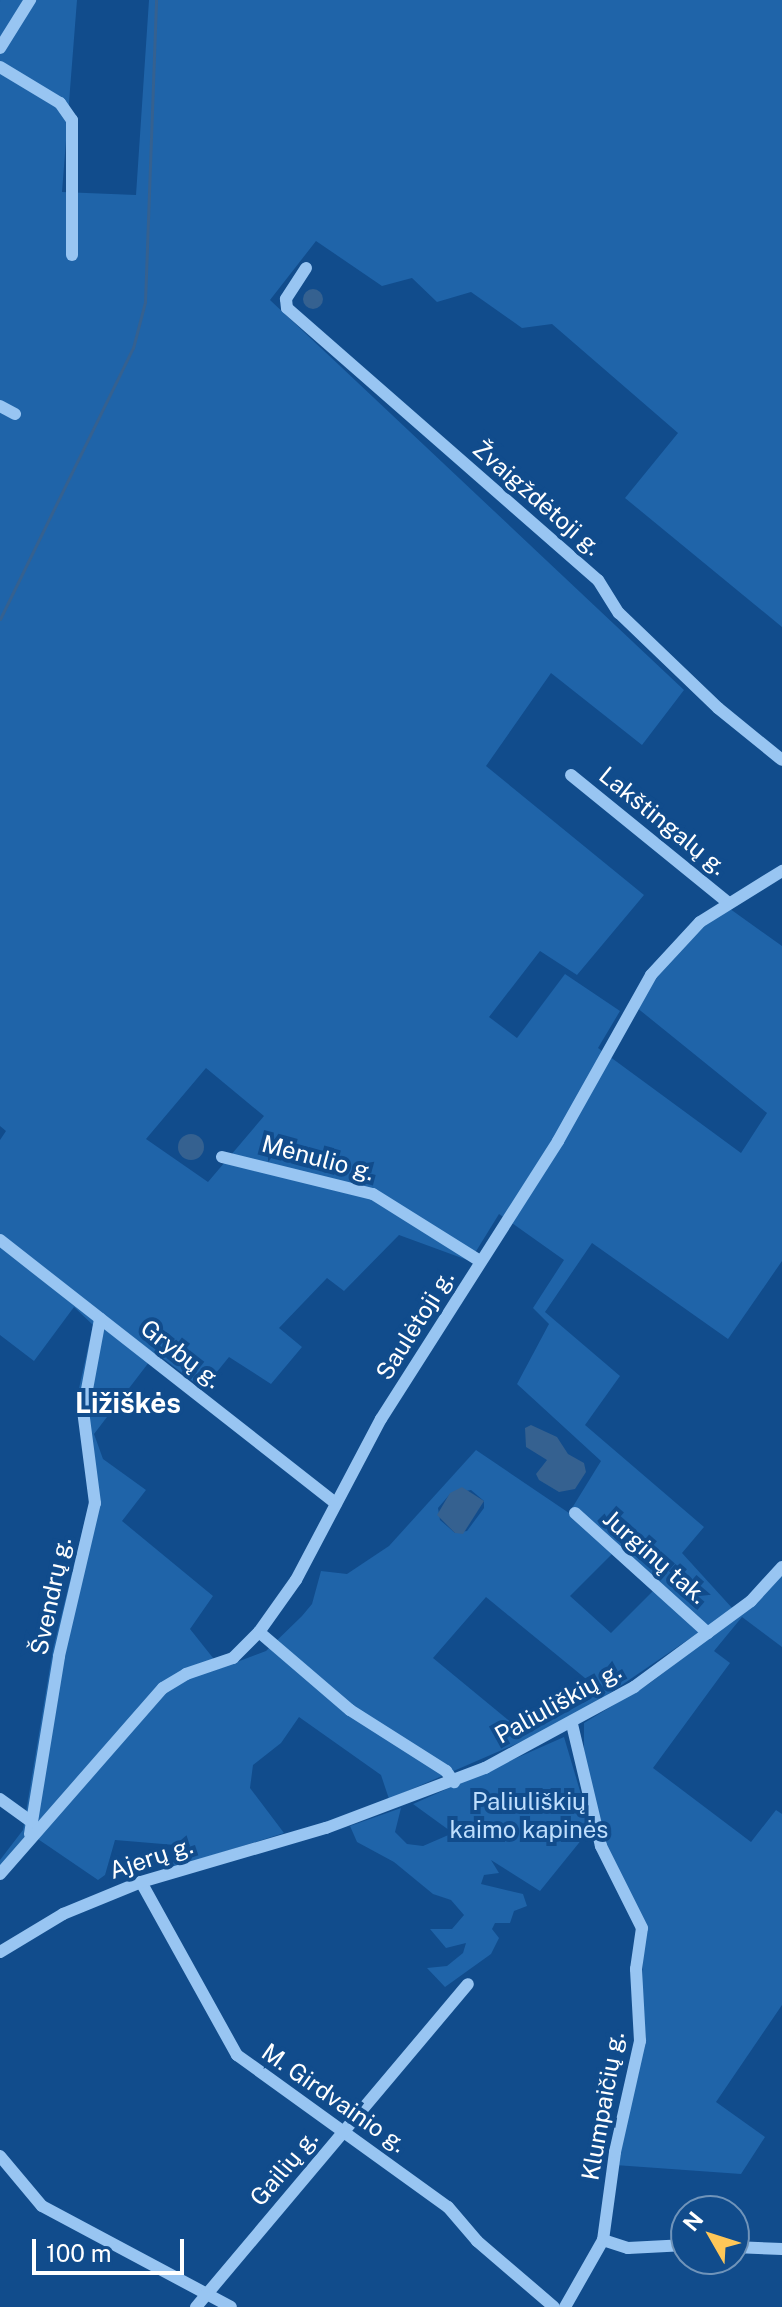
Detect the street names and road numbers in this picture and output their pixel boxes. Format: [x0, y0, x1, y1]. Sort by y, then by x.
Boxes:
street label: Žvaigždėtoji g. [467, 434, 607, 562]
street label: Lakštingalų g. [593, 761, 733, 881]
street label: Mėnulio g. [259, 1129, 377, 1187]
street label: Saulėtoji g. [370, 1265, 460, 1385]
street label: Grybų g. [135, 1314, 227, 1394]
street label: Jurginų tak. [597, 1504, 713, 1610]
street label: Švendrų g. [24, 1535, 78, 1657]
street label: Paliuliškių g. [490, 1656, 626, 1750]
street label: Ajerų g. [105, 1831, 197, 1885]
street label: Klumpaičių g. [576, 2029, 630, 2183]
street label: M. Girdvainio g. [256, 2037, 412, 2159]
street label: Gailių g. [244, 2124, 324, 2212]

